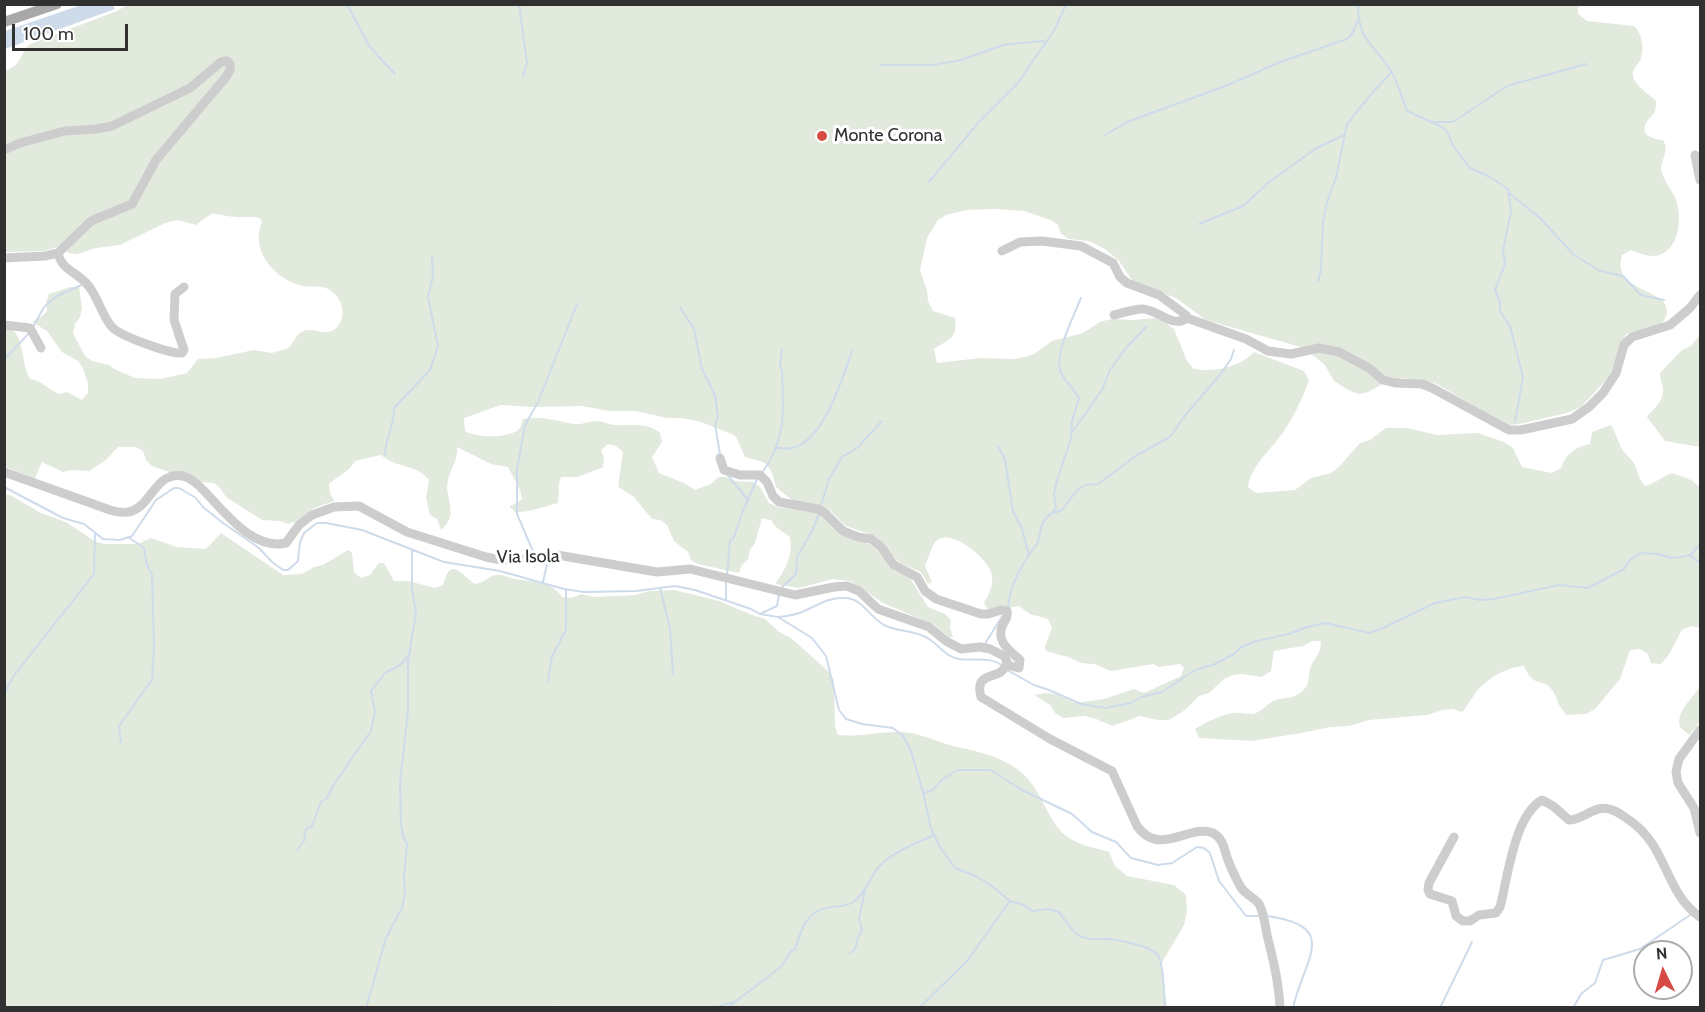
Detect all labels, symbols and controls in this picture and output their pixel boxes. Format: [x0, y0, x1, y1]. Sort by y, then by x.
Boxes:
scale bar [15, 12, 130, 50]
text: 100 m [23, 23, 74, 45]
place label: Monte Corona [834, 125, 942, 147]
marker: Monte Corona [815, 129, 829, 143]
street label: Via Isola [496, 546, 560, 568]
north arrow [1633, 940, 1693, 1000]
text: N [1655, 944, 1668, 964]

